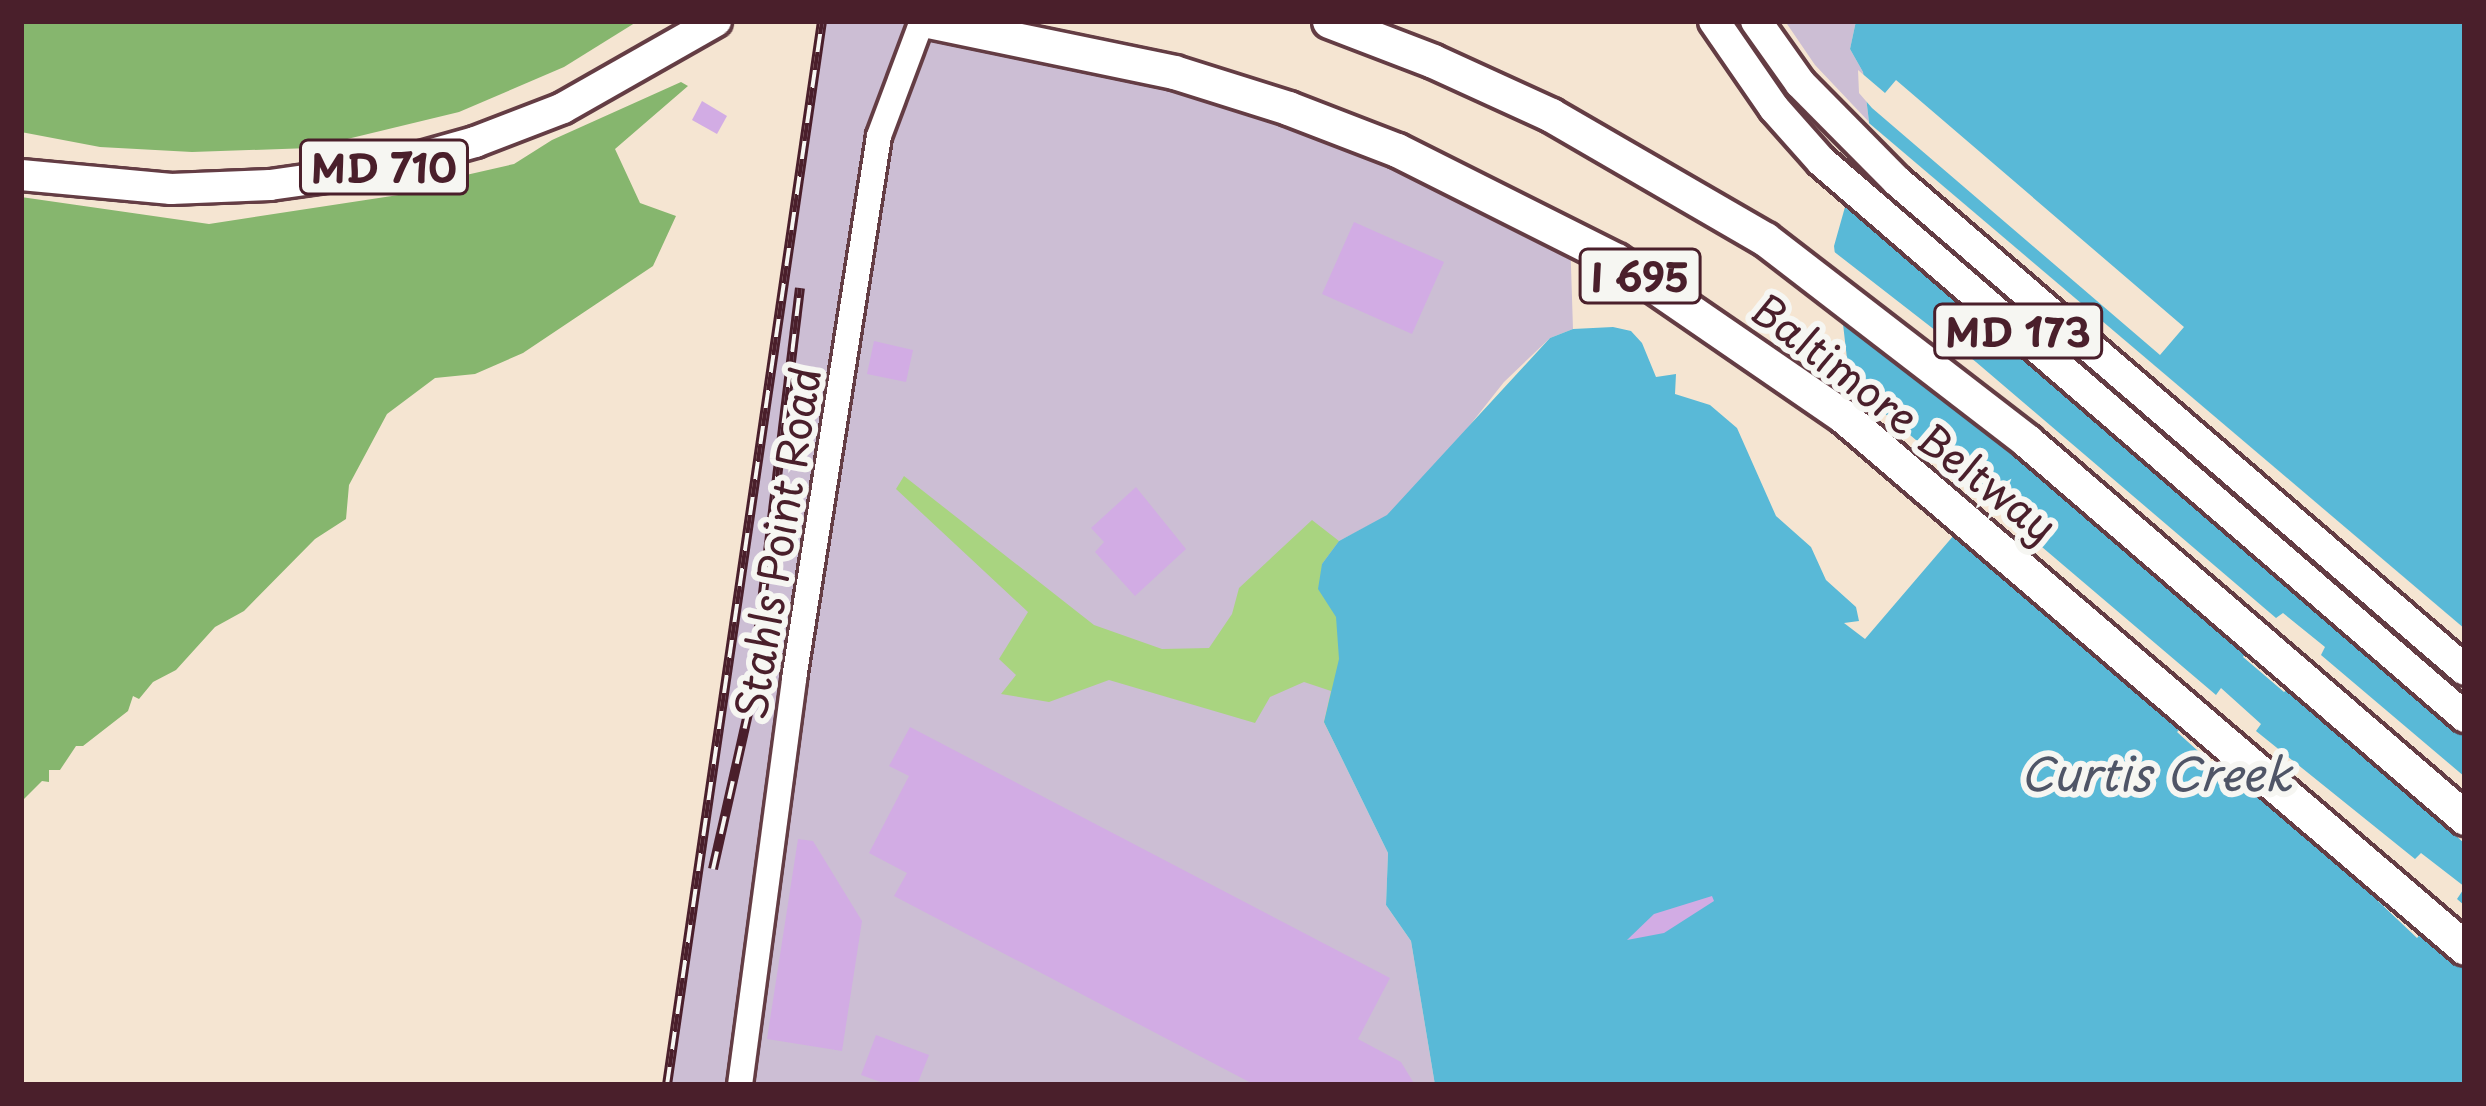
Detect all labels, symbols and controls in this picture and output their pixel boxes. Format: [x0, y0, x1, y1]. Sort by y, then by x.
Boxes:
road number: MD 710 [297, 134, 471, 200]
road number: I 695 [1577, 243, 1703, 309]
street label: Baltimore Beltway [1744, 283, 2066, 551]
road number: MD 173 [1931, 298, 2105, 364]
street label: Stahls Point Road [724, 362, 830, 724]
water label: Curtis Creek [2017, 746, 2295, 800]

